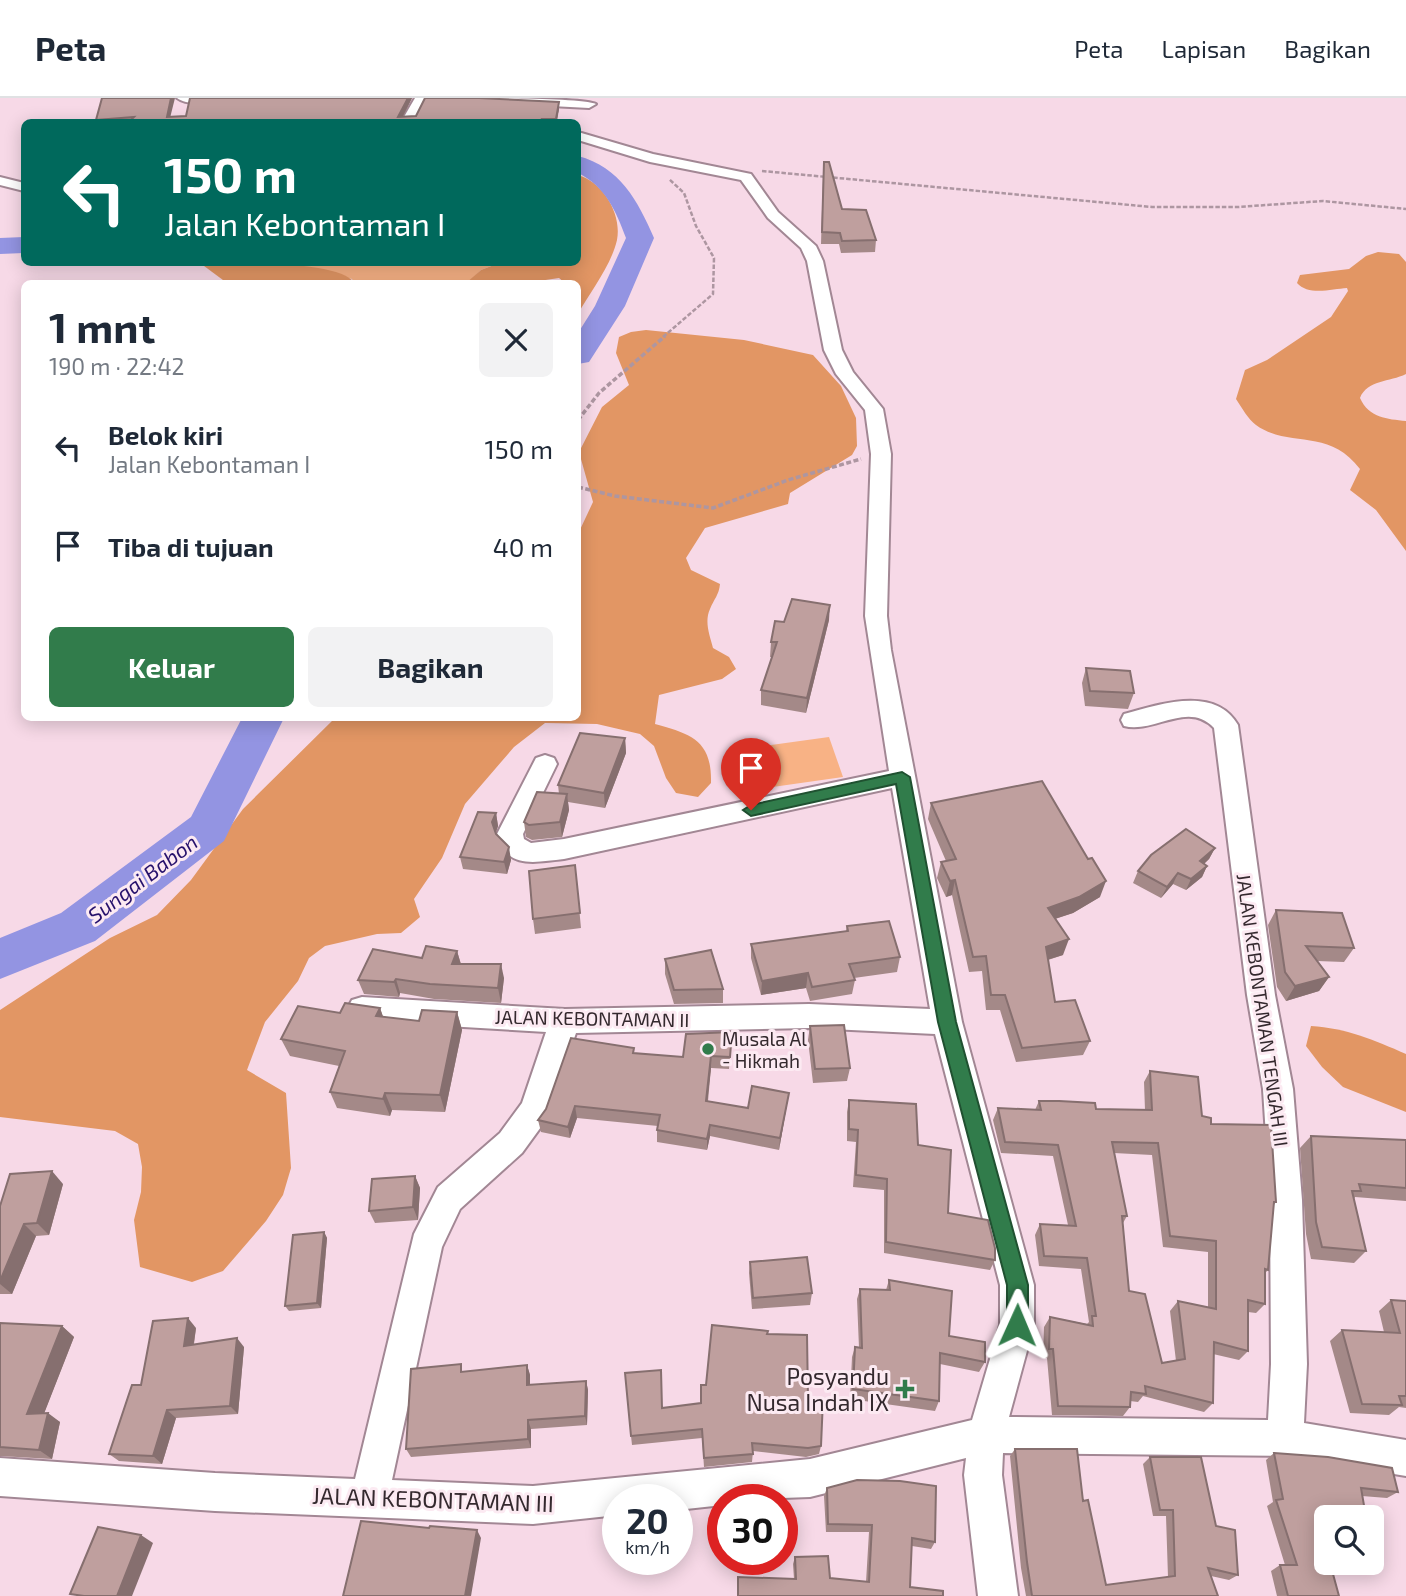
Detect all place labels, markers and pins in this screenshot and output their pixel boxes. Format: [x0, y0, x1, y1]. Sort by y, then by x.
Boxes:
pin [721, 738, 781, 810]
place label: Musala Al - Hikmah [722, 1027, 807, 1072]
marker: Musala Al - Hikmah [700, 1041, 716, 1057]
place label: Posyandu Nusa Indah IX [746, 1362, 889, 1416]
marker: Posyandu Nusa Indah IX [895, 1379, 915, 1399]

